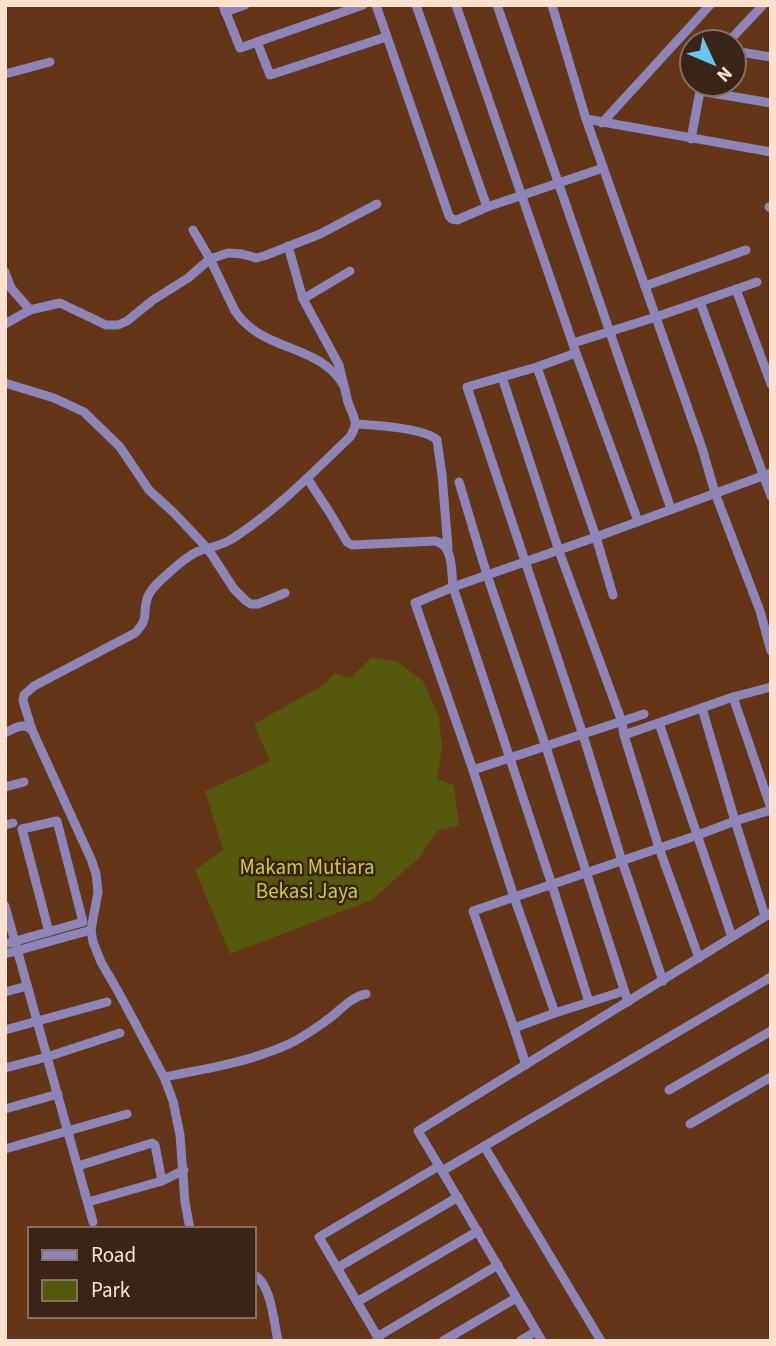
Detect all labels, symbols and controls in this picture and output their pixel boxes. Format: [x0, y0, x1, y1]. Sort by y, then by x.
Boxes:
north arrow [678, 28, 748, 98]
text: N [710, 60, 738, 88]
park label: Makam Mutiara Bekasi Jaya [239, 852, 375, 906]
legend [28, 1227, 256, 1318]
text: Road [91, 1240, 136, 1270]
text: Park [91, 1275, 131, 1305]

